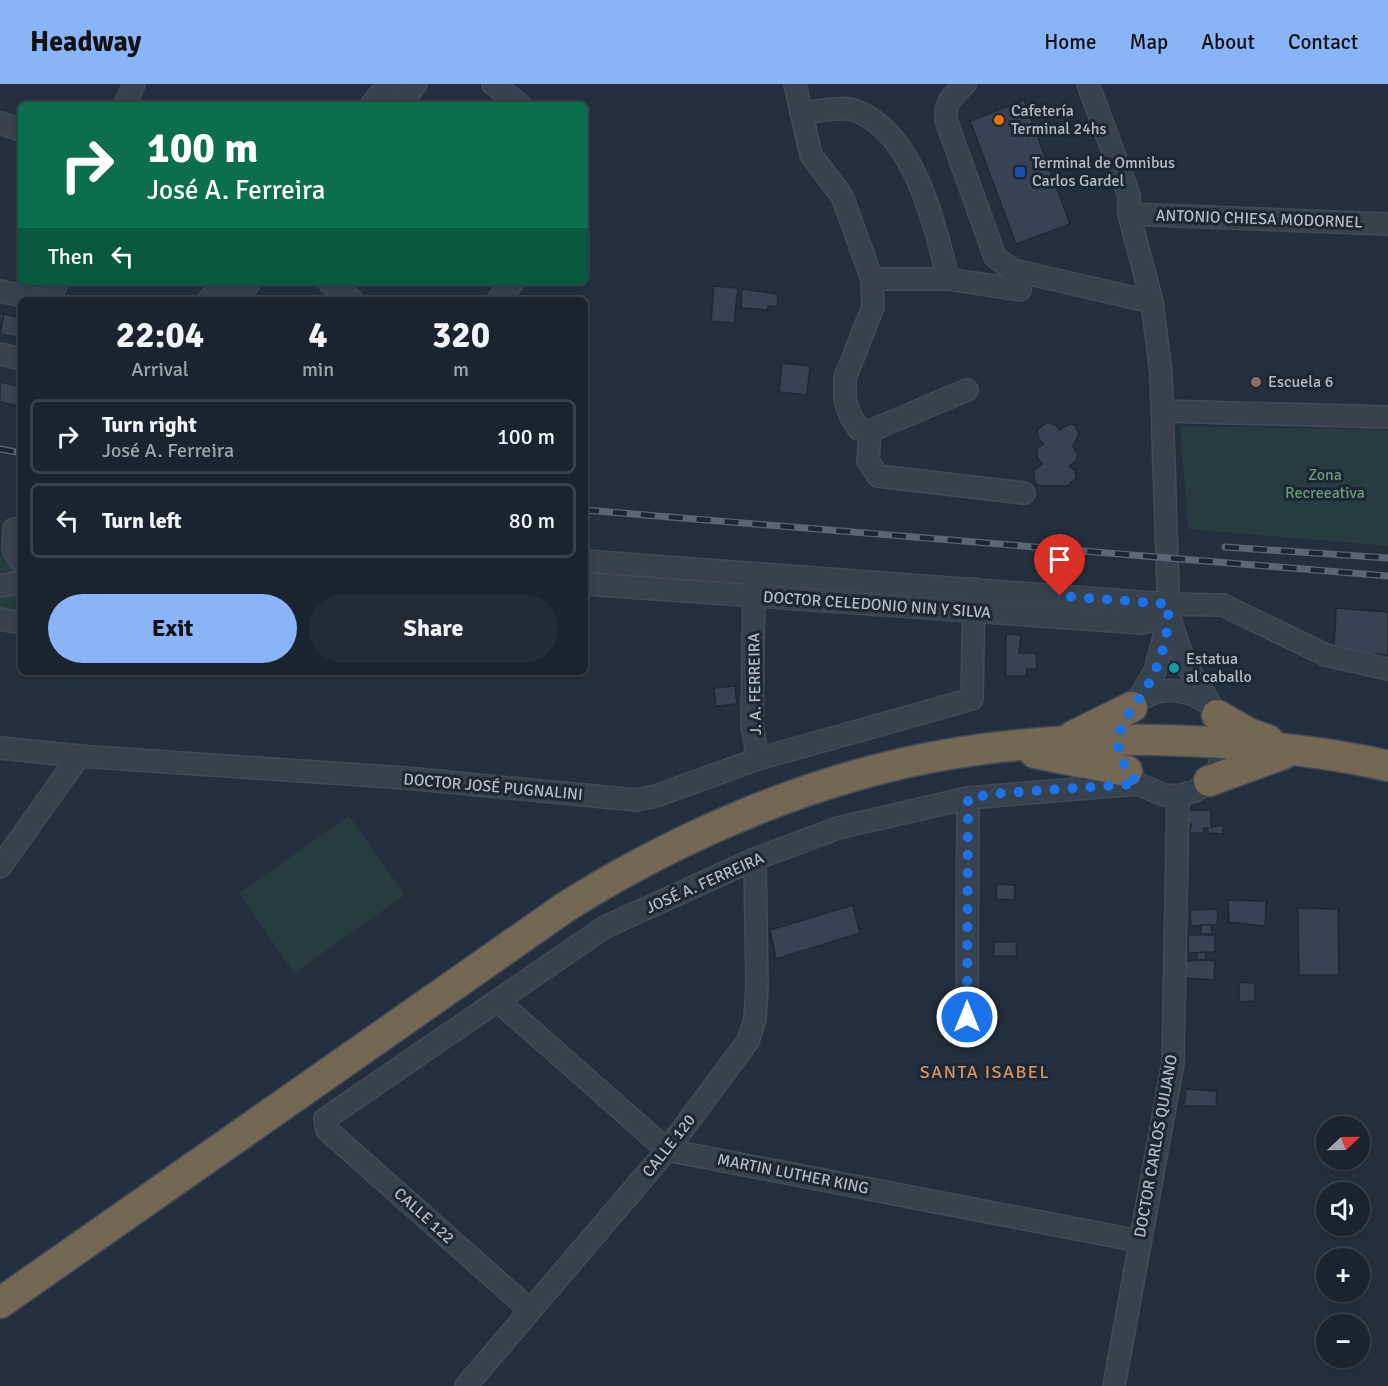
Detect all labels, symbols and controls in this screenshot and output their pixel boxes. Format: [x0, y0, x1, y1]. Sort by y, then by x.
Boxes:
text: Headway [30, 25, 141, 59]
text: Home [1044, 29, 1097, 55]
text: Map [1130, 29, 1168, 55]
text: About [1201, 29, 1255, 55]
text: Contact [1288, 29, 1358, 55]
place label: Cafetería Terminal 24hs [1011, 101, 1107, 139]
marker: Cafetería Terminal 24hs [992, 113, 1006, 127]
text: 100 m [147, 123, 258, 174]
icon: right [48, 126, 126, 204]
place label: Terminal de Omnibus Carlos Gardel [1032, 153, 1175, 191]
marker: Terminal de Omnibus Carlos Gardel [1013, 165, 1027, 179]
text: José A. Ferreira [147, 174, 325, 207]
street label: ANTONIO CHIESA MODORNEL [1155, 205, 1363, 233]
icon: left [106, 240, 139, 273]
text: Then [48, 243, 94, 270]
text: 22:04 [116, 313, 204, 358]
text: 4 [308, 313, 328, 358]
text: 320 [432, 313, 490, 358]
text: Arrival [131, 357, 189, 382]
text: min [302, 357, 334, 382]
text: m [453, 357, 469, 382]
place label: Escuela 6 [1268, 372, 1333, 392]
marker: Escuela 6 [1249, 375, 1263, 389]
text: Turn right [102, 411, 197, 438]
icon: right [51, 420, 84, 453]
text: 100 m [497, 423, 555, 450]
text: José A. Ferreira [102, 438, 234, 463]
park label: Zona Recreeativa [1285, 465, 1365, 503]
icon: left [51, 504, 84, 537]
text: Turn left [102, 507, 182, 534]
text: 80 m [509, 507, 555, 534]
pin [1034, 534, 1085, 596]
icon: arrive [1043, 543, 1076, 576]
street label: DOCTOR CELEDONIO NIN Y SILVA [762, 587, 992, 623]
button: Exit [48, 594, 297, 663]
button: Share [309, 594, 558, 663]
street label: J. A. FERREIRA [744, 632, 766, 735]
place label: Estatua al caballo [1186, 649, 1252, 687]
marker: Estatua al caballo [1167, 661, 1181, 675]
street label: DOCTOR JOSÉ PUGNALINI [403, 769, 583, 805]
street label: JOSÉ A. FERREIRA [643, 848, 767, 918]
position arrow [935, 985, 999, 1049]
street label: DOCTOR CARLOS QUIJANO [1130, 1053, 1182, 1239]
district label: SANTA ISABEL [920, 1061, 1050, 1083]
street label: CALLE 120 [638, 1111, 700, 1181]
north arrow [1316, 1116, 1370, 1170]
map controls [1316, 1116, 1370, 1368]
street label: MARTIN LUTHER KING [716, 1149, 870, 1199]
button: sound [1316, 1182, 1370, 1236]
street label: CALLE 122 [390, 1184, 458, 1248]
button: + [1316, 1248, 1370, 1302]
button: − [1316, 1314, 1370, 1368]

